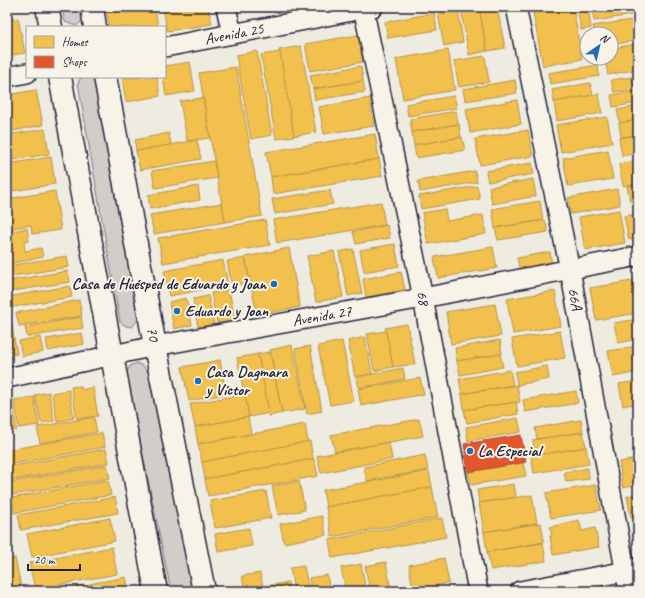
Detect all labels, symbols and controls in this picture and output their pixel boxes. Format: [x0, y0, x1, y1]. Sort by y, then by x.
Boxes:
street label: Avenida 25 [203, 18, 266, 50]
legend [26, 26, 166, 78]
north arrow [579, 26, 619, 66]
text: N [598, 30, 613, 47]
text: Homes [62, 34, 89, 50]
text: Shops [62, 54, 87, 70]
place label: Casa de Huésped de Eduardo y Joan [72, 274, 268, 294]
marker: Casa de Huésped de Eduardo y Joan [269, 279, 279, 289]
street label: 66A [563, 286, 587, 313]
street label: 68 [412, 289, 435, 309]
place label: Eduardo y Joan [185, 301, 269, 321]
street label: Avenida 27 [291, 301, 354, 331]
marker: Eduardo y Joan [172, 306, 182, 316]
street label: 70 [142, 325, 165, 345]
place label: Casa Dagmara y Víctor [204, 362, 289, 400]
marker: Casa Dagmara y Víctor [193, 376, 203, 386]
place label: La Especial [478, 441, 544, 461]
marker: La Especial [465, 446, 475, 456]
scale bar [28, 546, 80, 572]
text: 20 m [34, 552, 56, 568]

